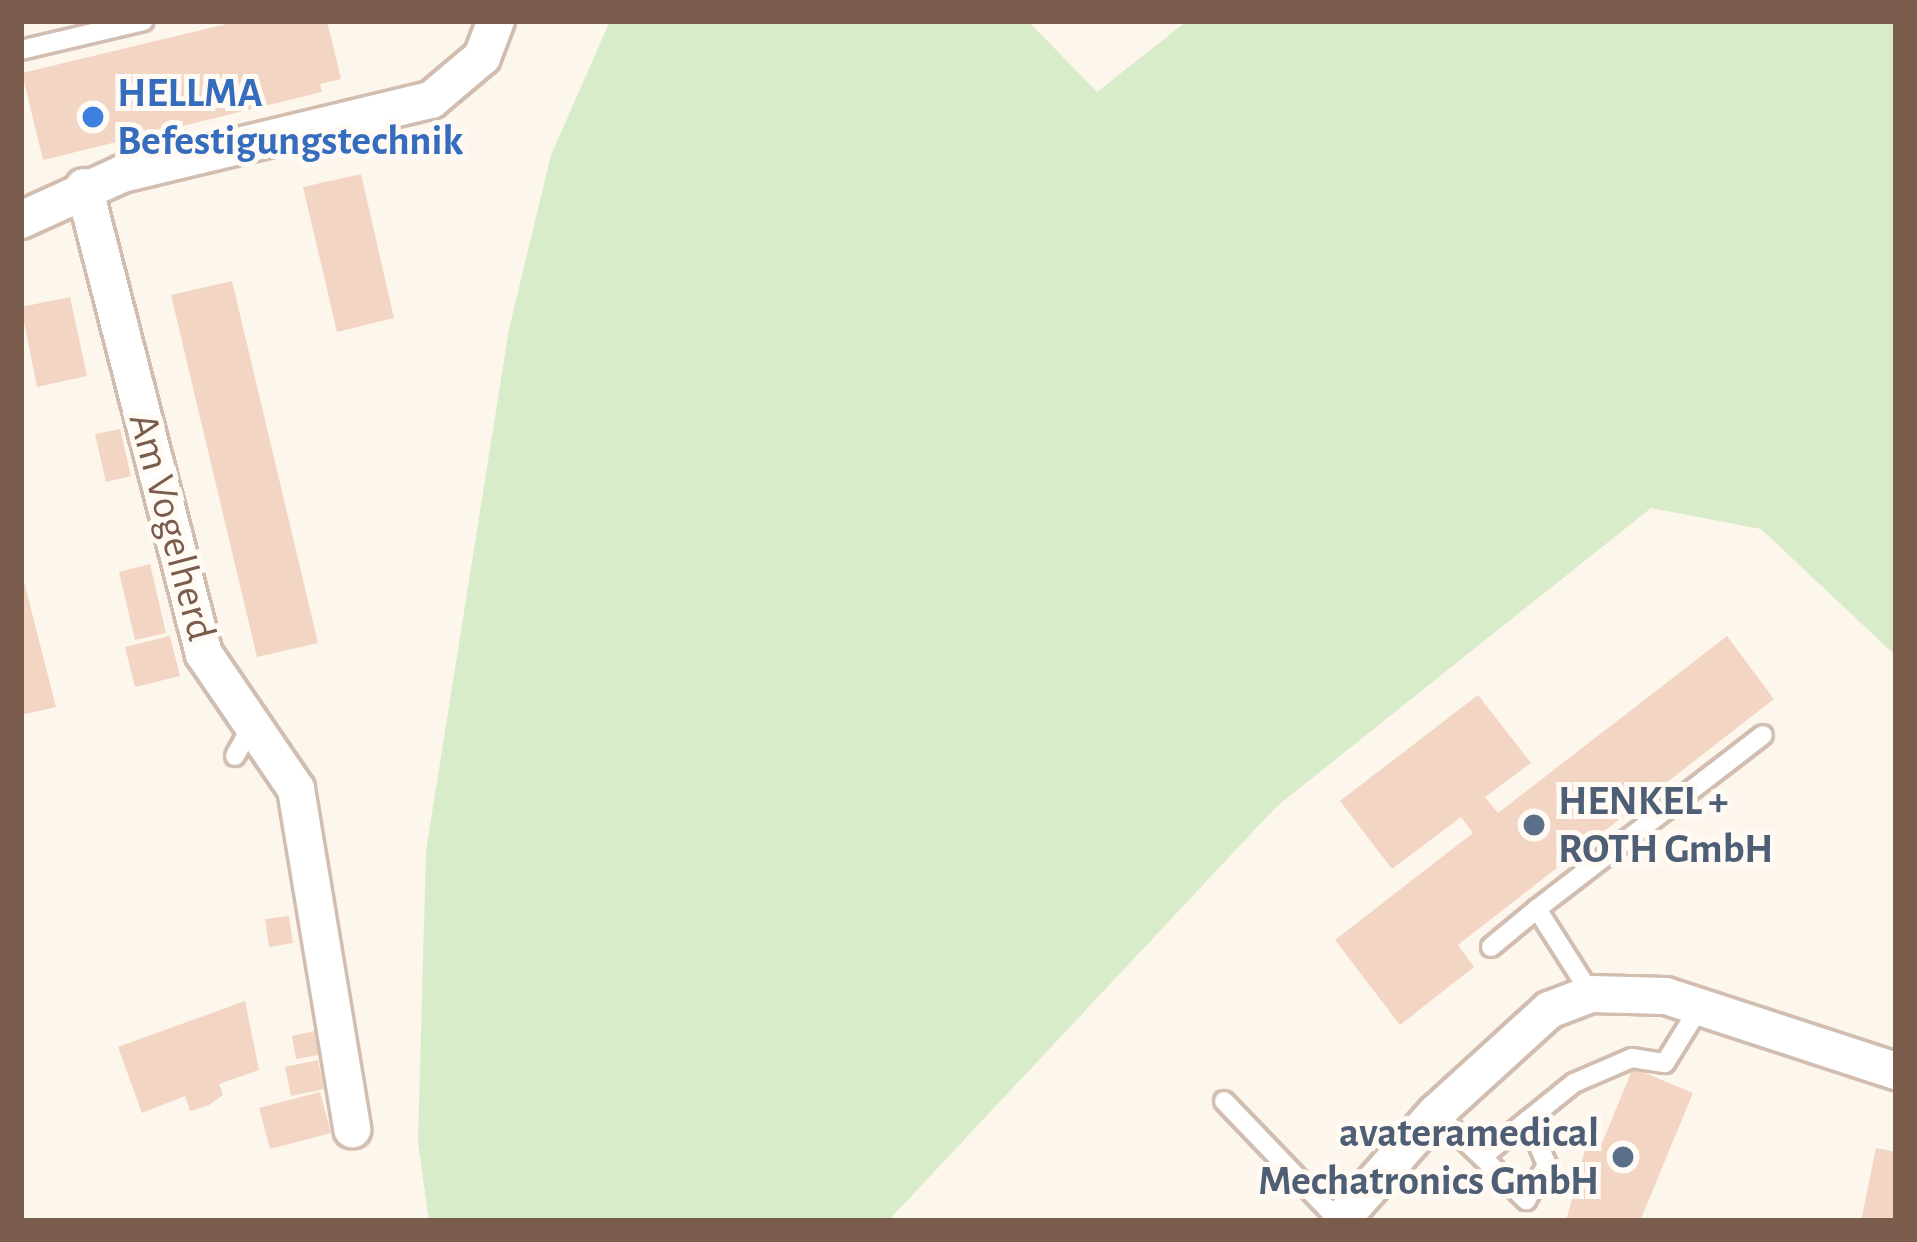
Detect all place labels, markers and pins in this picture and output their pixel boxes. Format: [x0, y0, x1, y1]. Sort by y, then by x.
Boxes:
place label: HELLMA Befestigungstechnik [117, 68, 463, 166]
marker: HELLMA Befestigungstechnik [80, 104, 106, 130]
place label: HENKEL + ROTH GmbH [1558, 776, 1773, 874]
marker: HENKEL + ROTH GmbH [1521, 812, 1547, 838]
place label: avateramedical Mechatronics GmbH [1258, 1108, 1599, 1206]
marker: avateramedical Mechatronics GmbH [1610, 1144, 1636, 1170]

